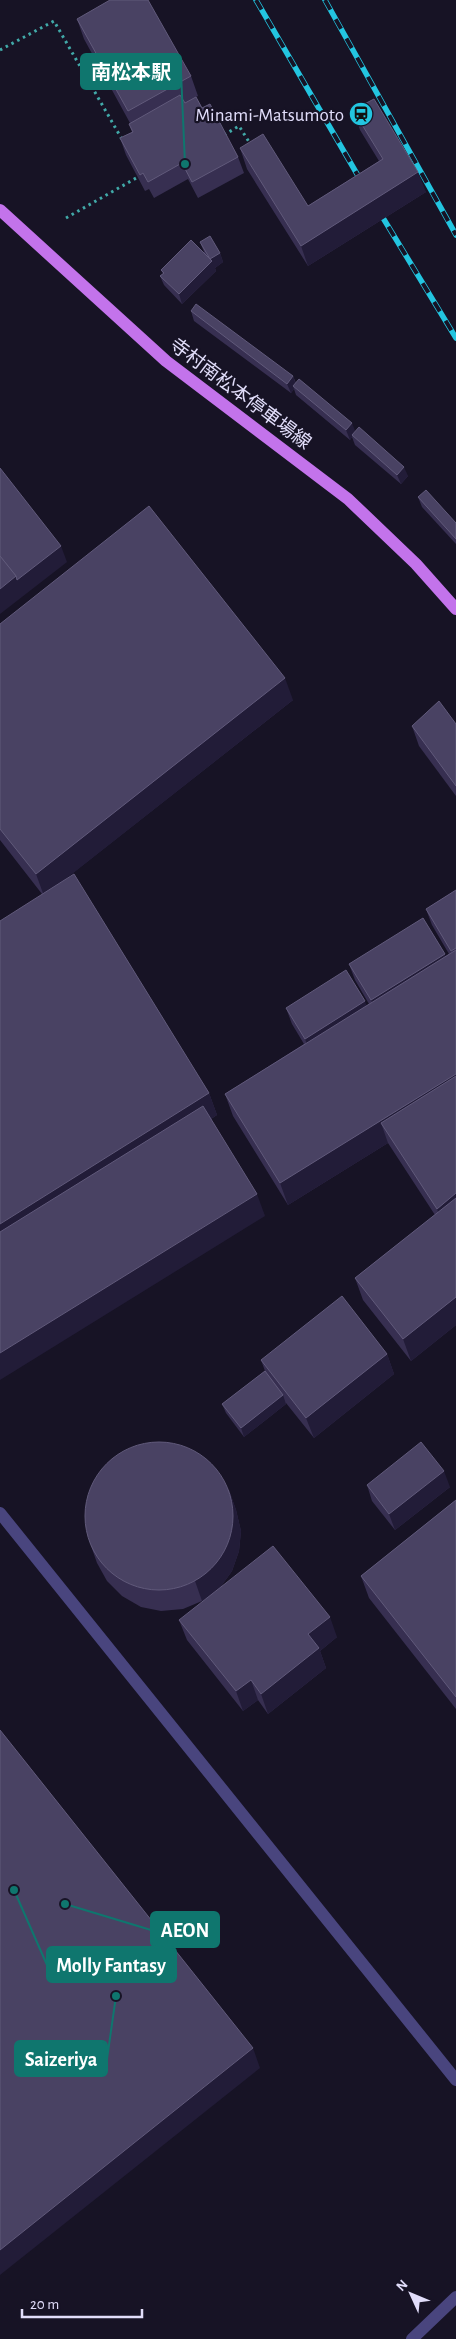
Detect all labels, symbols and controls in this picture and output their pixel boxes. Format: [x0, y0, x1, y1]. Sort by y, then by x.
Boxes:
callout: 南松本駅 [81, 54, 181, 89]
text: 南松本駅 [91, 62, 171, 83]
station icon: Minami-Matsumoto [348, 101, 374, 127]
place label: Minami-Matsumoto [195, 106, 344, 125]
street label: 寺村南松本停車場線 [166, 334, 315, 453]
callout: AEON [151, 1912, 219, 1947]
text: AEON [161, 1921, 209, 1941]
callout: Molly Fantasy [47, 1947, 176, 1982]
text: Molly Fantasy [56, 1956, 166, 1976]
callout: Saizeriya [15, 2041, 107, 2076]
text: Saizeriya [25, 2050, 98, 2070]
north arrow [386, 2269, 436, 2319]
text: N [394, 2277, 411, 2294]
scale bar [22, 2286, 142, 2318]
text: 20 m [30, 2297, 59, 2312]

